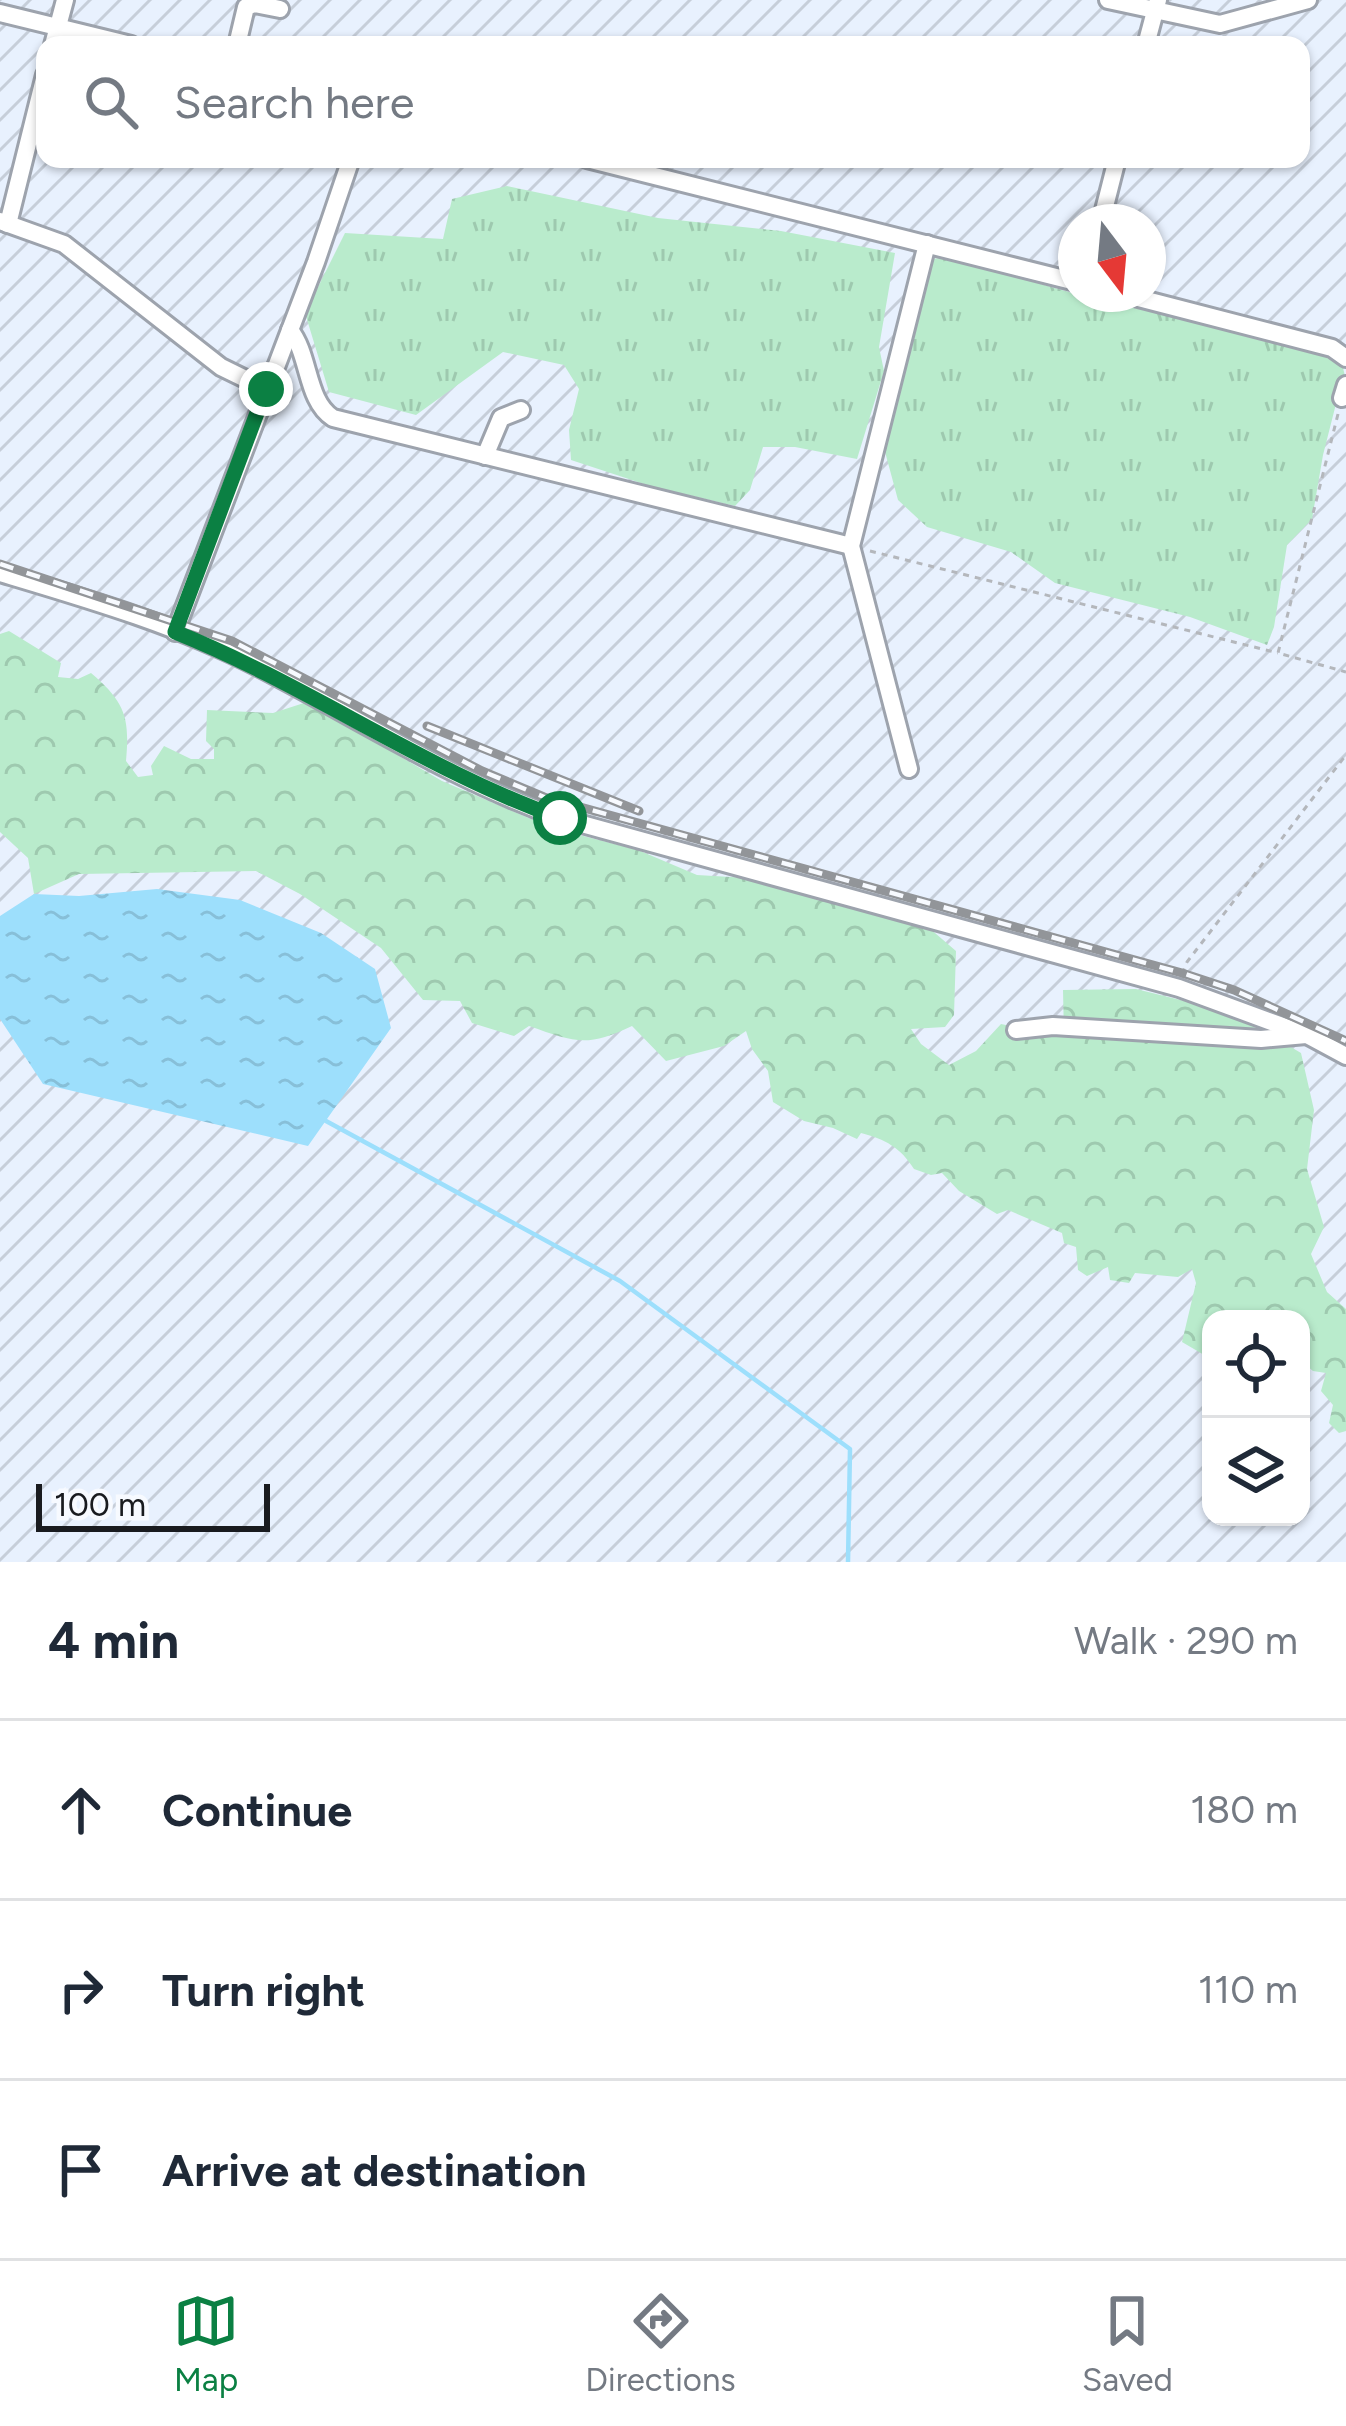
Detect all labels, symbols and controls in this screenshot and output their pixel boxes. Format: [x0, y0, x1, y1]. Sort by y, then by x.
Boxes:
search box [36, 36, 1310, 168]
icon: search [78, 69, 144, 135]
text: Search here [174, 75, 414, 129]
north arrow [1058, 204, 1166, 312]
route end [239, 362, 293, 416]
route start [533, 791, 587, 845]
map controls [1202, 1310, 1310, 1526]
button: locate [1202, 1310, 1310, 1418]
button: layers [1202, 1418, 1310, 1526]
scale bar [36, 1478, 270, 1531]
text: 100 m [54, 1485, 146, 1524]
text: 4 min [48, 1610, 179, 1671]
text: Walk · 290 m [1074, 1617, 1298, 1664]
icon: ahead [48, 1777, 114, 1843]
text: Continue [162, 1783, 352, 1837]
text: 180 m [1190, 1786, 1298, 1833]
icon: right [48, 1957, 114, 2023]
text: Turn right [162, 1963, 365, 2017]
text: 110 m [1198, 1966, 1298, 2013]
icon: arrive [48, 2137, 114, 2203]
text: Arrive at destination [162, 2143, 586, 2197]
tab: Map [173, 2288, 239, 2399]
tab: Directions [585, 2288, 736, 2399]
tab: Saved [1082, 2288, 1173, 2399]

